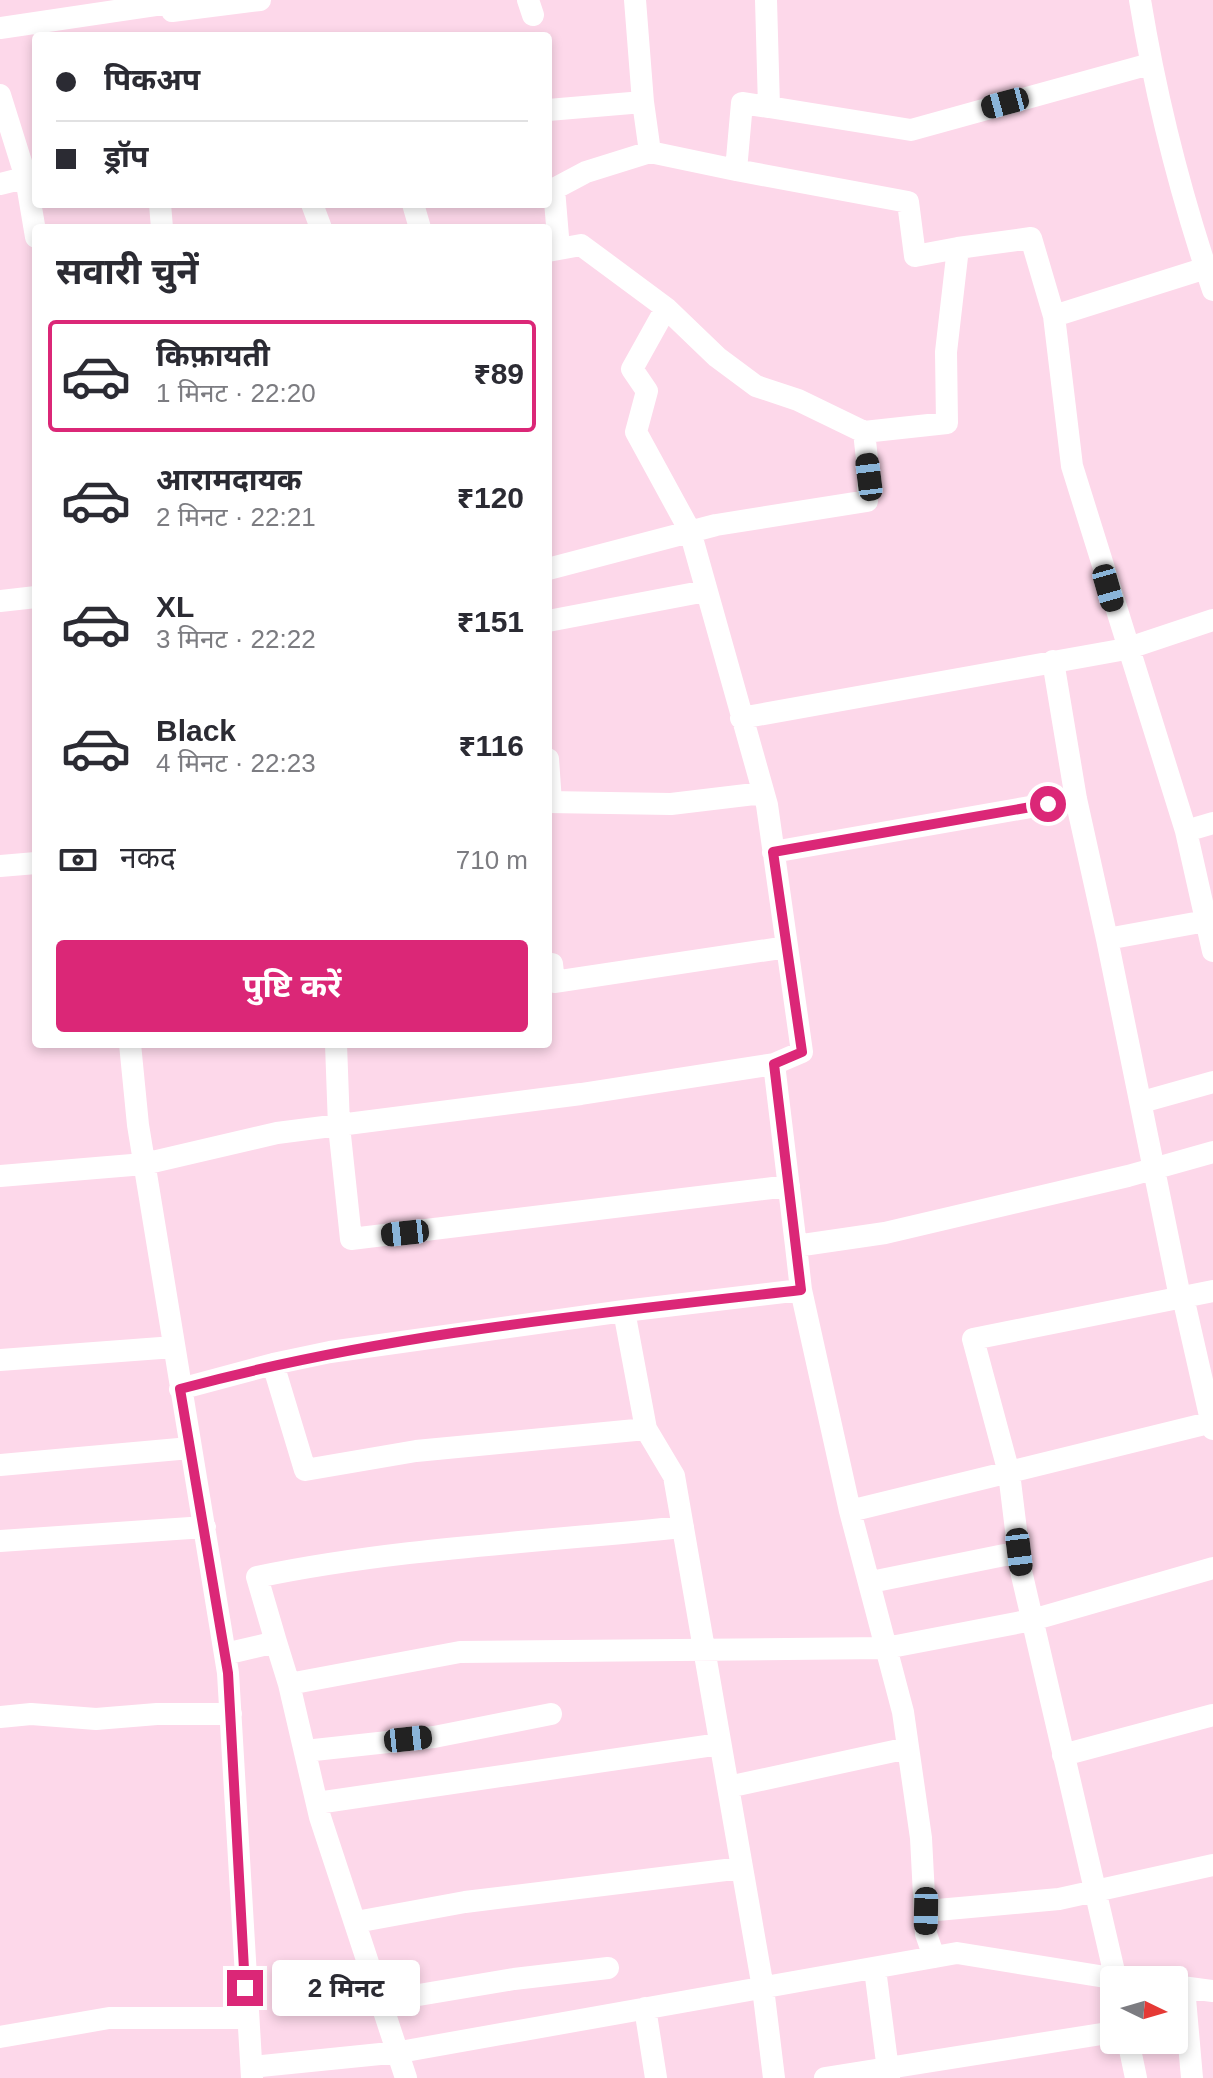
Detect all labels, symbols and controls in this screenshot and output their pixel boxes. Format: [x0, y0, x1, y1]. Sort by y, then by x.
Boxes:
text: पिकअप [104, 63, 200, 96]
car [979, 85, 1031, 121]
text: ड्रॉप [104, 140, 148, 173]
text: सवारी चुनें [56, 251, 198, 292]
text: किफ़ायती [156, 339, 270, 372]
icon: car [60, 340, 132, 412]
text: ₹89 [473, 357, 524, 390]
text: 1 मिनट · 22:20 [156, 378, 316, 408]
car [854, 452, 884, 502]
text: आरामदायक [156, 463, 302, 496]
icon: car [60, 464, 132, 536]
text: ₹120 [457, 481, 524, 514]
text: 2 मिनट · 22:21 [156, 502, 316, 532]
car [1090, 562, 1126, 614]
icon: car [60, 588, 132, 660]
text: XL [156, 590, 194, 623]
text: ₹151 [457, 605, 524, 638]
text: 3 मिनट · 22:22 [156, 624, 316, 654]
icon: car [60, 712, 132, 784]
text: Black [156, 714, 236, 747]
text: ₹116 [458, 729, 524, 762]
text: 4 मिनट · 22:23 [156, 748, 316, 778]
route start [1030, 786, 1066, 822]
icon: cash [56, 838, 100, 882]
text: नकद [120, 841, 176, 874]
text: 710 m [456, 845, 528, 875]
button: पुष्टि करें [56, 940, 528, 1032]
car [380, 1219, 430, 1247]
car [1004, 1527, 1034, 1577]
car [383, 1725, 433, 1753]
car [914, 1887, 938, 1935]
callout: 2 मिनट [273, 1960, 421, 2016]
north arrow [1100, 1966, 1188, 2054]
map controls [1100, 1966, 1188, 2054]
route end [227, 1970, 263, 2006]
text: 2 मिनट [308, 1973, 384, 2003]

